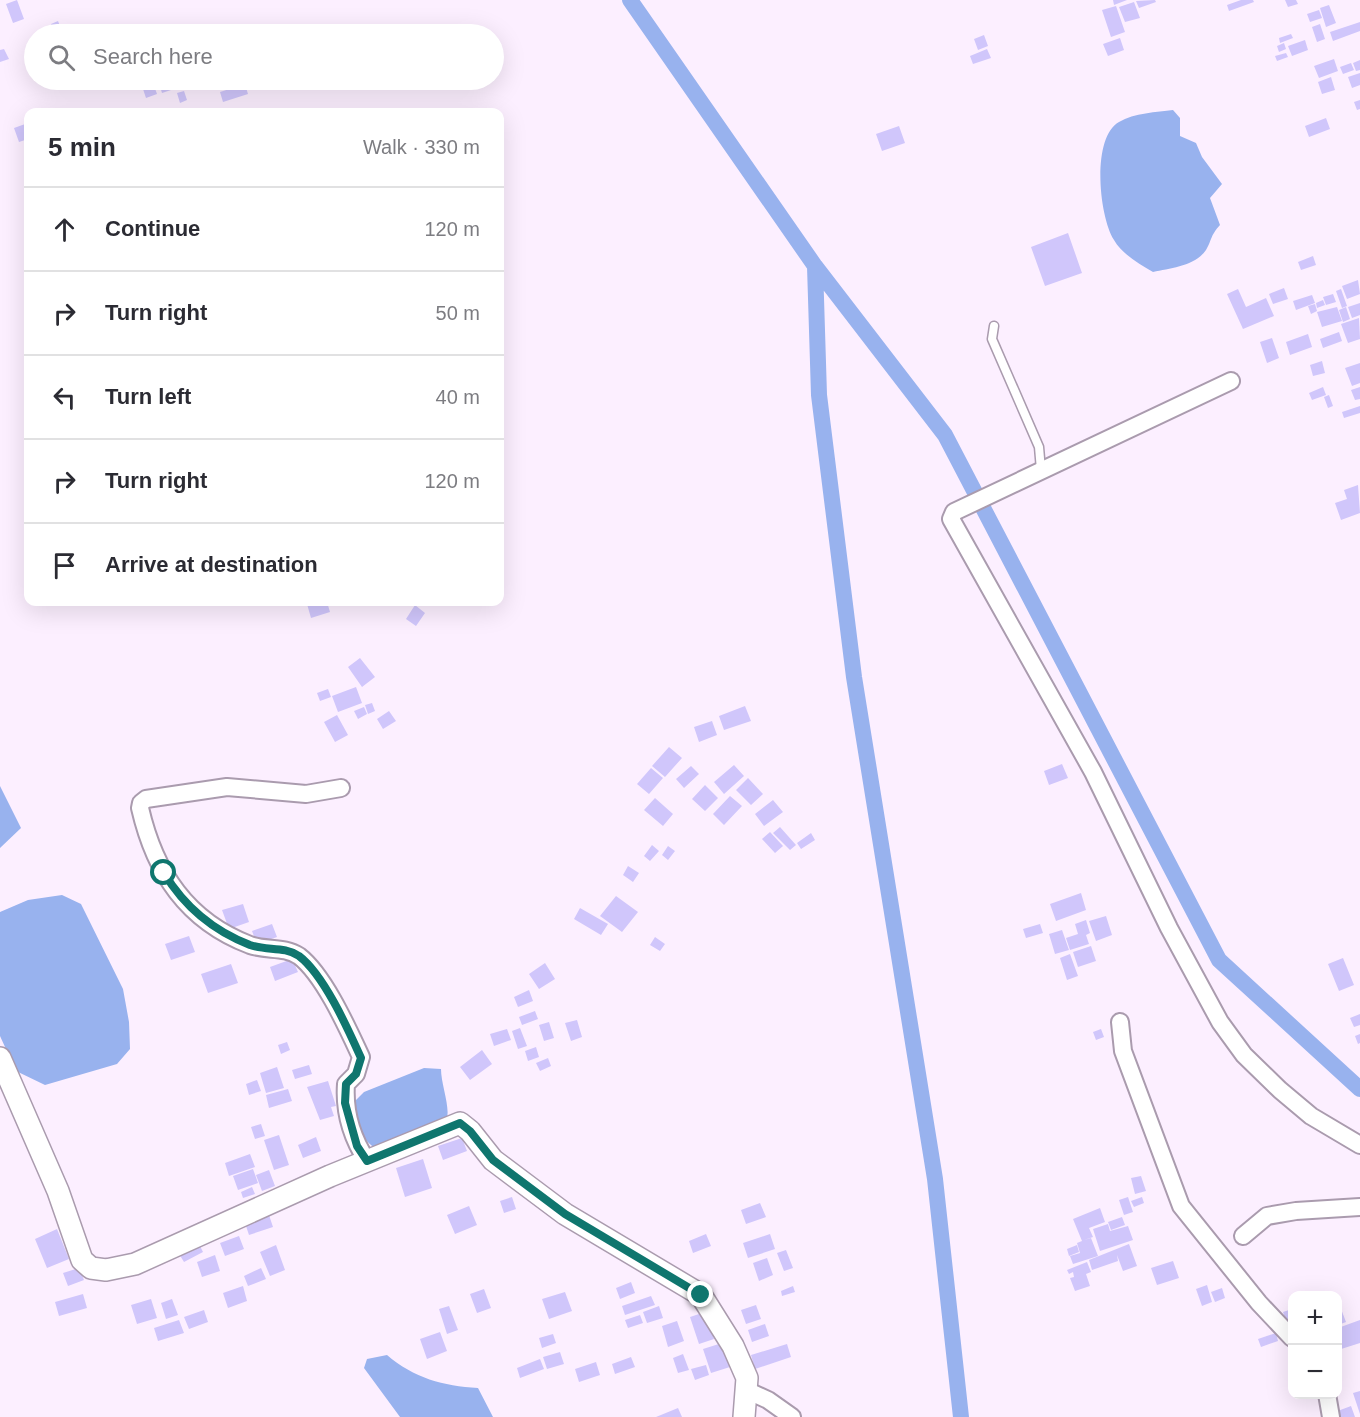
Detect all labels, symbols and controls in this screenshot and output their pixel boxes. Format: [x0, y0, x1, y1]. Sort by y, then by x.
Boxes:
search box [24, 24, 504, 90]
icon: search [45, 41, 78, 74]
text: Search here [93, 44, 213, 69]
text: 5 min [48, 132, 116, 162]
text: Walk · 330 m [363, 136, 480, 158]
icon: ahead [48, 213, 81, 246]
text: Continue [105, 216, 200, 241]
text: 120 m [424, 218, 480, 240]
icon: right [48, 297, 81, 330]
text: Turn right [105, 300, 207, 325]
text: 50 m [436, 302, 480, 324]
icon: left [48, 381, 81, 414]
text: Turn left [105, 384, 191, 409]
text: 40 m [436, 386, 480, 408]
icon: right [48, 465, 81, 498]
text: Turn right [105, 468, 207, 493]
text: 120 m [424, 470, 480, 492]
icon: arrive [48, 549, 81, 582]
text: Arrive at destination [105, 552, 318, 577]
route start [150, 859, 176, 885]
route end [687, 1281, 713, 1307]
map controls [1288, 1291, 1342, 1399]
button: + [1288, 1291, 1342, 1345]
button: − [1288, 1345, 1342, 1399]

